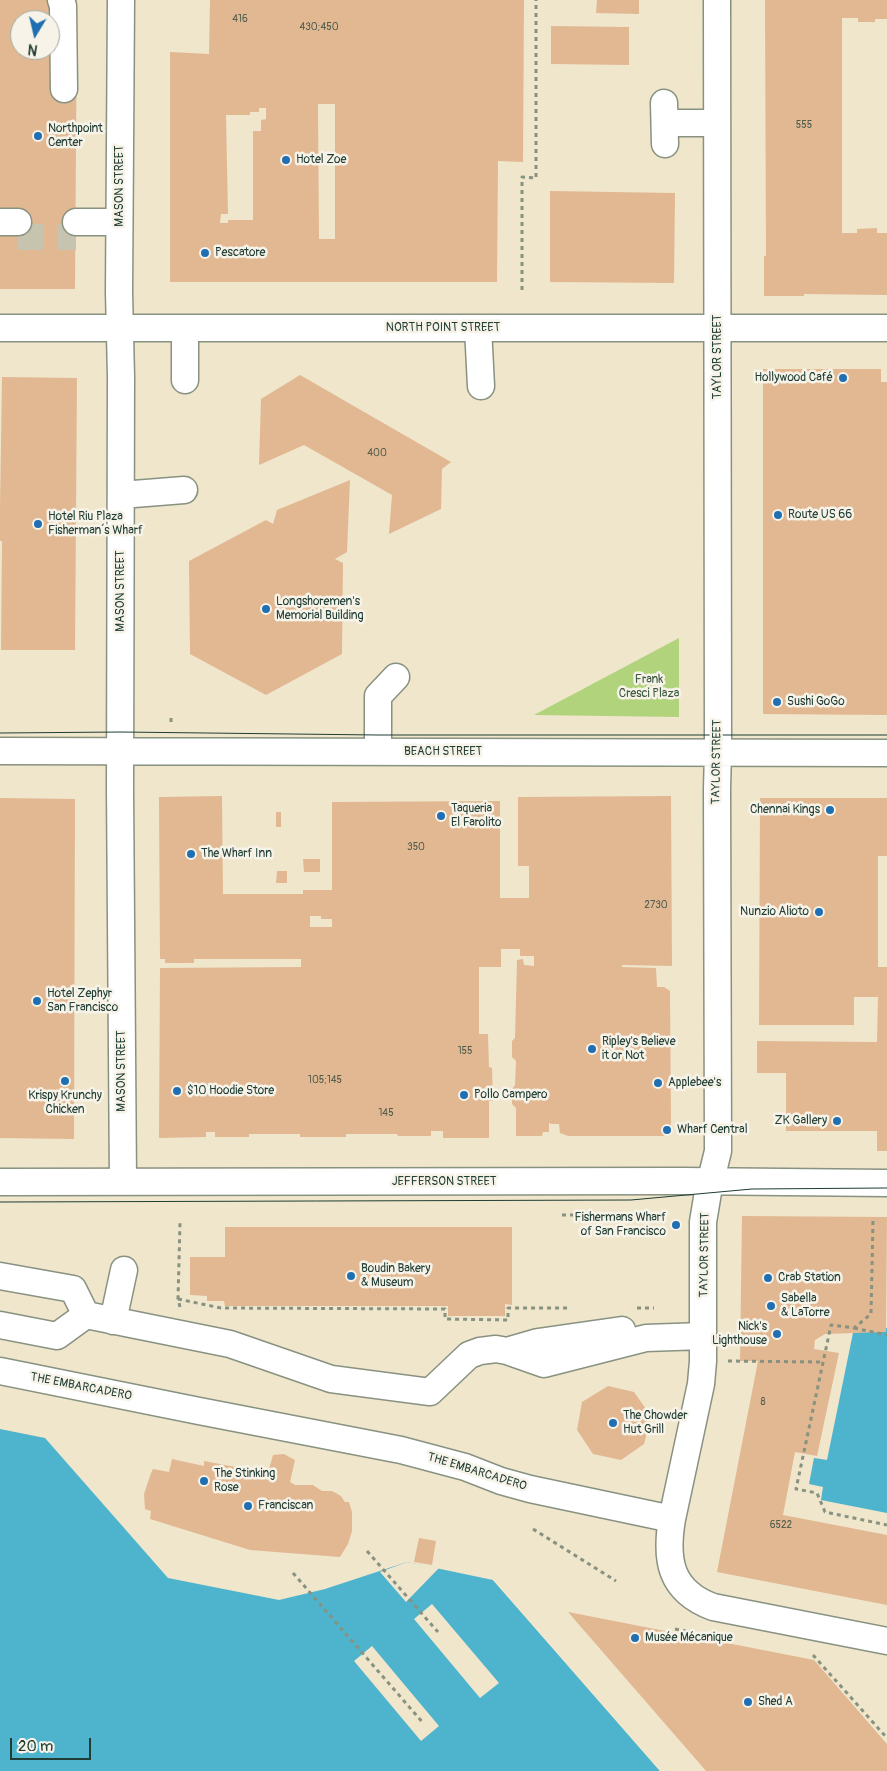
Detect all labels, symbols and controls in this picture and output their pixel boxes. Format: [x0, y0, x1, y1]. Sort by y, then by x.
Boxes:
north arrow [10, 10, 60, 60]
house number: 416 [232, 13, 248, 25]
house number: 430;450 [299, 21, 339, 33]
text: N [27, 40, 39, 58]
house number: 555 [796, 119, 812, 131]
place label: Northpoint Center [48, 122, 103, 150]
marker: Northpoint Center [32, 130, 44, 142]
street label: MASON STREET [113, 145, 127, 227]
place label: Hotel Zoe [296, 153, 346, 167]
marker: Hotel Zoe [280, 154, 292, 166]
place label: Pescatore [215, 246, 265, 260]
marker: Pescatore [199, 247, 211, 259]
street label: TAYLOR STREET [711, 315, 725, 399]
street label: NORTH POINT STREET [386, 321, 500, 335]
place label: Hollywood Café [754, 371, 833, 385]
marker: Hollywood Café [837, 372, 849, 384]
house number: 400 [367, 447, 387, 459]
place label: Route US 66 [788, 508, 852, 522]
marker: Route US 66 [772, 509, 784, 521]
place label: Hotel Riu Plaza Fisherman´s Wharf [48, 510, 143, 538]
marker: Hotel Riu Plaza Fisherman´s Wharf [32, 518, 44, 530]
street label: MASON STREET [114, 550, 128, 632]
place label: Longshoremen's Memorial Building [276, 595, 364, 623]
marker: Longshoremen's Memorial Building [260, 603, 272, 615]
park label: Frank Cresci Plaza [619, 673, 679, 701]
place label: Sushi GoGo [787, 695, 845, 709]
marker: Sushi GoGo [771, 696, 783, 708]
street label: TAYLOR STREET [709, 720, 725, 804]
street label: BEACH STREET [404, 745, 482, 759]
place label: Taqueria El Farolito [451, 802, 502, 830]
place label: Chennai Kings [750, 803, 820, 817]
marker: Chennai Kings [824, 804, 836, 816]
marker: Taqueria El Farolito [435, 810, 447, 822]
house number: 350 [407, 841, 425, 853]
place label: The Wharf Inn [201, 847, 272, 861]
marker: The Wharf Inn [185, 848, 197, 860]
house number: 2730 [644, 899, 668, 911]
place label: Nunzio Alioto [740, 905, 809, 919]
marker: Nunzio Alioto [813, 906, 825, 918]
place label: Hotel Zephyr San Francisco [47, 987, 118, 1015]
marker: Hotel Zephyr San Francisco [31, 995, 43, 1007]
street label: MASON STREET [115, 1030, 129, 1112]
place label: Ripley's Believe it or Not [602, 1035, 676, 1063]
marker: Ripley's Believe it or Not [586, 1043, 598, 1055]
house number: 155 [458, 1045, 472, 1057]
house number: 105;145 [308, 1074, 342, 1086]
marker: Krispy Krunchy Chicken [59, 1075, 71, 1087]
place label: Applebee's [668, 1076, 721, 1090]
marker: Applebee's [652, 1077, 664, 1089]
place label: $10 Hoodie Store [187, 1084, 274, 1098]
marker: $10 Hoodie Store [171, 1085, 183, 1097]
place label: Pollo Campero [474, 1088, 548, 1102]
place label: Krispy Krunchy Chicken [28, 1089, 102, 1117]
marker: Pollo Campero [458, 1089, 470, 1101]
house number: 145 [378, 1107, 394, 1119]
place label: ZK Gallery [774, 1114, 827, 1128]
marker: ZK Gallery [831, 1115, 843, 1127]
place label: Wharf Central [677, 1123, 748, 1137]
marker: Wharf Central [661, 1124, 673, 1136]
street label: JEFFERSON STREET [392, 1175, 496, 1189]
place label: Fishermans Wharf of San Francisco [574, 1211, 666, 1239]
street label: TAYLOR STREET [697, 1213, 713, 1297]
marker: Fishermans Wharf of San Francisco [670, 1219, 682, 1231]
place label: Boudin Bakery & Museum [361, 1262, 430, 1290]
marker: Boudin Bakery & Museum [345, 1270, 357, 1282]
place label: Crab Station [778, 1271, 841, 1285]
marker: Crab Station [762, 1272, 774, 1284]
place label: Sabella & LaTorre [781, 1292, 830, 1320]
marker: Sabella & LaTorre [765, 1300, 777, 1312]
place label: Nick's Lighthouse [712, 1320, 767, 1348]
marker: Nick's Lighthouse [771, 1328, 783, 1340]
street label: THE EMBARCADERO [29, 1370, 133, 1404]
house number: 8 [760, 1396, 766, 1408]
place label: The Chowder Hut Grill [623, 1409, 687, 1437]
marker: The Chowder Hut Grill [607, 1417, 619, 1429]
street label: THE EMBARCADERO [426, 1450, 528, 1494]
place label: The Stinking Rose [214, 1467, 275, 1495]
marker: The Stinking Rose [198, 1475, 210, 1487]
place label: Franciscan [258, 1499, 313, 1513]
marker: Franciscan [242, 1500, 254, 1512]
house number: 6522 [770, 1519, 792, 1531]
place label: Musée Mécanique [645, 1631, 733, 1645]
marker: Musée Mécanique [629, 1632, 641, 1644]
place label: Shed A [758, 1695, 793, 1709]
marker: Shed A [742, 1696, 754, 1708]
scale bar [12, 1728, 94, 1760]
text: 20 m [18, 1737, 53, 1756]

